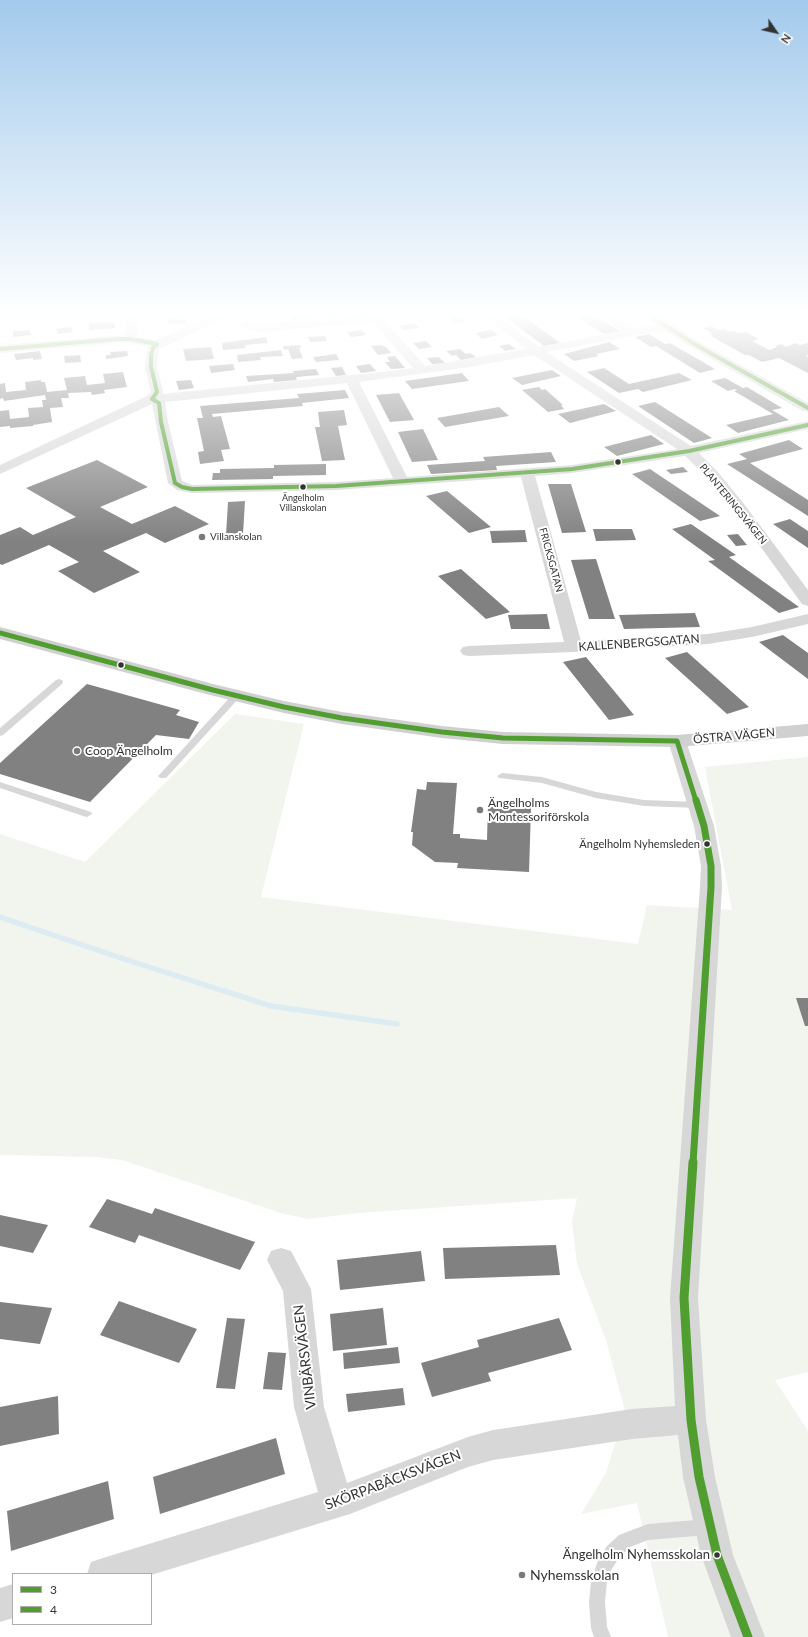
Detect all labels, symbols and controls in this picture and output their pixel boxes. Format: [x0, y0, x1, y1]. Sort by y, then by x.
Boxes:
north arrow [756, 12, 796, 52]
text: N [779, 32, 794, 46]
unlabelled marker [613, 457, 623, 467]
street label: PLANTERINGSVÄGEN [697, 461, 769, 547]
marker: Ängelholm Villanskolan [298, 482, 308, 492]
place label: Ängelholm Villanskolan [280, 493, 326, 514]
street label: FRICKSGATAN [537, 526, 565, 594]
place label: Villanskolan [210, 531, 262, 543]
marker: Villanskolan [197, 532, 207, 542]
street label: KALLENBERGSGATAN [578, 632, 700, 654]
unlabelled marker [116, 660, 126, 670]
street label: ÖSTRA VÄGEN [692, 725, 776, 747]
place label: Coop Ängelholm [85, 744, 173, 758]
marker: Coop Ängelholm [72, 746, 82, 756]
place label: Ängelholms Montessoriförskola [488, 796, 589, 824]
marker: Ängelholms Montessoriförskola [475, 805, 485, 815]
place label: Ängelholm Nyhemsleden [579, 837, 700, 851]
marker: Ängelholm Nyhemsleden [702, 839, 712, 849]
street label: VINBÄRSVÄGEN [290, 1304, 320, 1410]
street label: SKÖRPABÄCKSVÄGEN [323, 1446, 463, 1514]
place label: Ängelholm Nyhemsskolan [563, 1547, 710, 1563]
marker: Ängelholm Nyhemsskolan [712, 1550, 722, 1560]
place label: Nyhemsskolan [530, 1567, 619, 1583]
marker: Nyhemsskolan [517, 1570, 527, 1580]
legend [12, 1573, 152, 1625]
text: 3 [50, 1582, 57, 1597]
text: 4 [50, 1602, 57, 1617]

